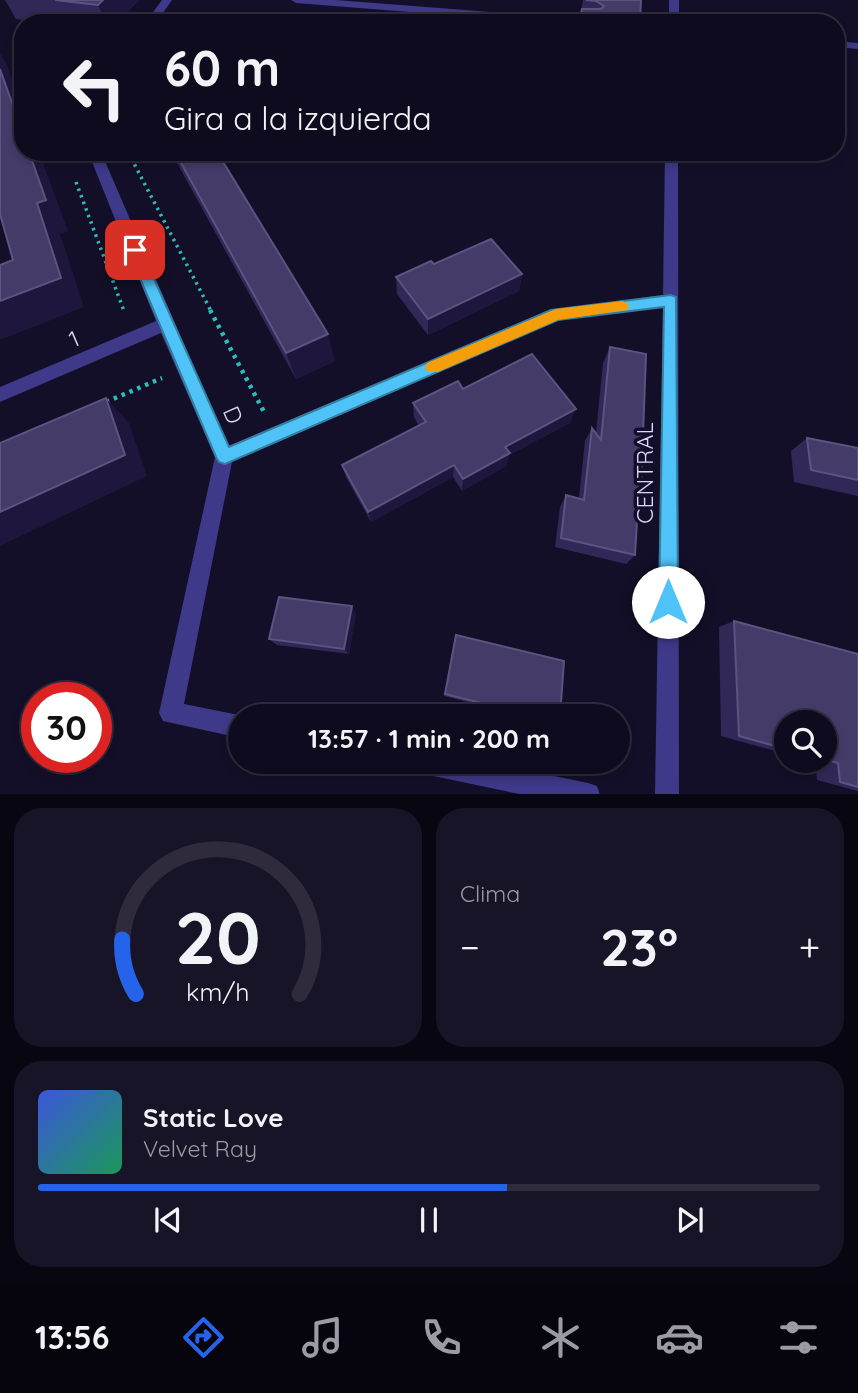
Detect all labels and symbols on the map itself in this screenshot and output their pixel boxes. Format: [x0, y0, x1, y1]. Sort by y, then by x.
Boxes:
pin [105, 220, 165, 280]
street label: 1 [64, 324, 83, 354]
street label: D [217, 401, 250, 428]
street label: CENTRAL [630, 422, 659, 524]
position arrow [631, 565, 705, 639]
speed limit sign: 30 [21, 682, 112, 773]

